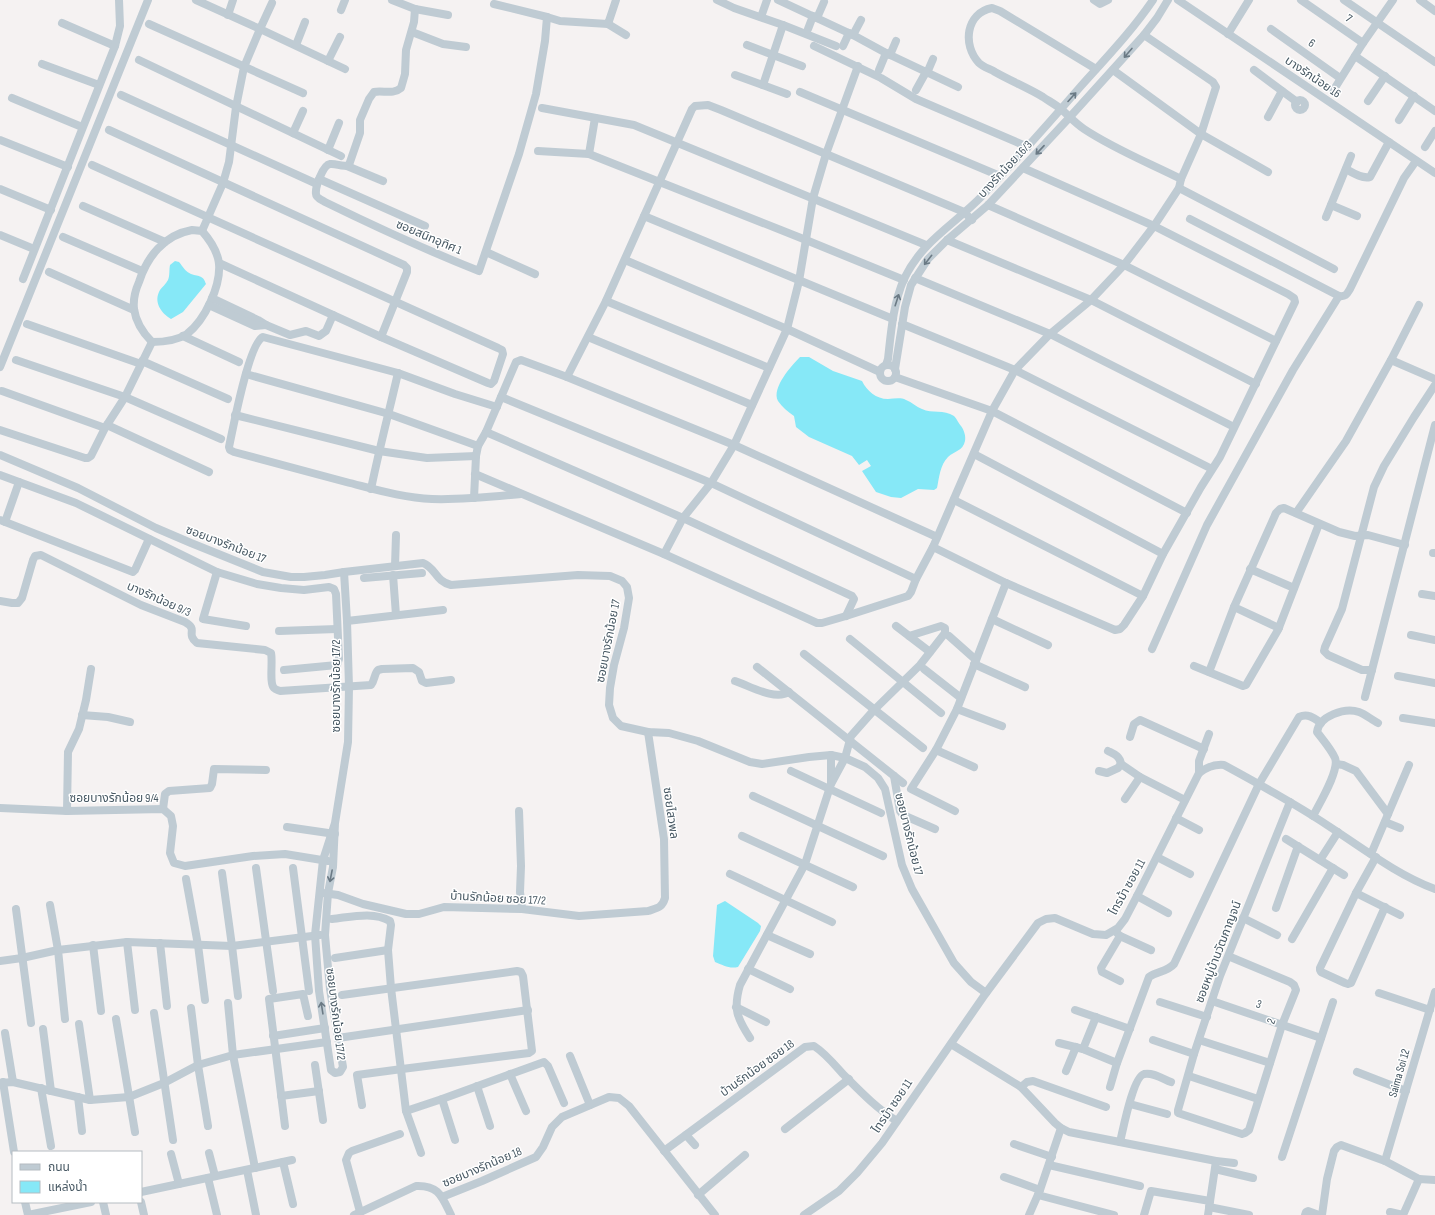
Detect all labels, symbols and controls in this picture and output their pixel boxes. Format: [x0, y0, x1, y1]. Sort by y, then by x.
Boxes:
street label: 7 [1342, 11, 1355, 26]
street label: 6 [1305, 36, 1318, 51]
one-way arrow [1123, 48, 1132, 59]
street label: บางรักน้อย 16 [1282, 53, 1344, 102]
one-way arrow [1067, 92, 1076, 102]
street label: บางรักน้อย 16/3 [975, 138, 1036, 201]
one-way arrow [1036, 144, 1045, 154]
street label: ซอยสนิทอุทิศ 1 [394, 217, 465, 258]
one-way arrow [924, 254, 932, 265]
one-way arrow [894, 293, 901, 306]
street label: ซอยบางรักน้อย 17 [184, 522, 268, 567]
street label: บางรักน้อย 9/3 [124, 579, 193, 620]
street label: ซอยบางรักน้อย 17 [593, 598, 624, 684]
street label: ซอยบางรักน้อย 17/2 [329, 639, 344, 732]
street label: ซอยไสวพล [659, 786, 682, 840]
street label: ซอยบางรักน้อย 9/4 [70, 791, 158, 806]
street label: ซอยบางรักน้อย 17 [891, 791, 926, 877]
street label: ไทรม้า ซอย 11 [1105, 856, 1149, 919]
one-way arrow [327, 869, 335, 882]
street label: บ้านรักน้อย ซอย 17/2 [450, 889, 546, 908]
street label: ซอยหมู่บ้านวัฒกาญจน์ [1192, 899, 1245, 1005]
street label: ซอยบางรักน้อย 17/2 [322, 967, 349, 1061]
street label: 3 [1254, 997, 1264, 1012]
one-way arrow [318, 1002, 326, 1015]
street label: 2 [1264, 1016, 1279, 1026]
street label: บ้านรักน้อย ซอย 18 [717, 1037, 797, 1100]
street label: Saima Soi 12 [1385, 1047, 1414, 1099]
street label: ไทรม้า ซอย 11 [868, 1076, 916, 1137]
street label: ซอยบางรักน้อย 18 [440, 1144, 524, 1191]
legend [12, 1151, 142, 1203]
text: ถนน [48, 1160, 70, 1175]
text: แหล่งน้ำ [48, 1178, 87, 1195]

